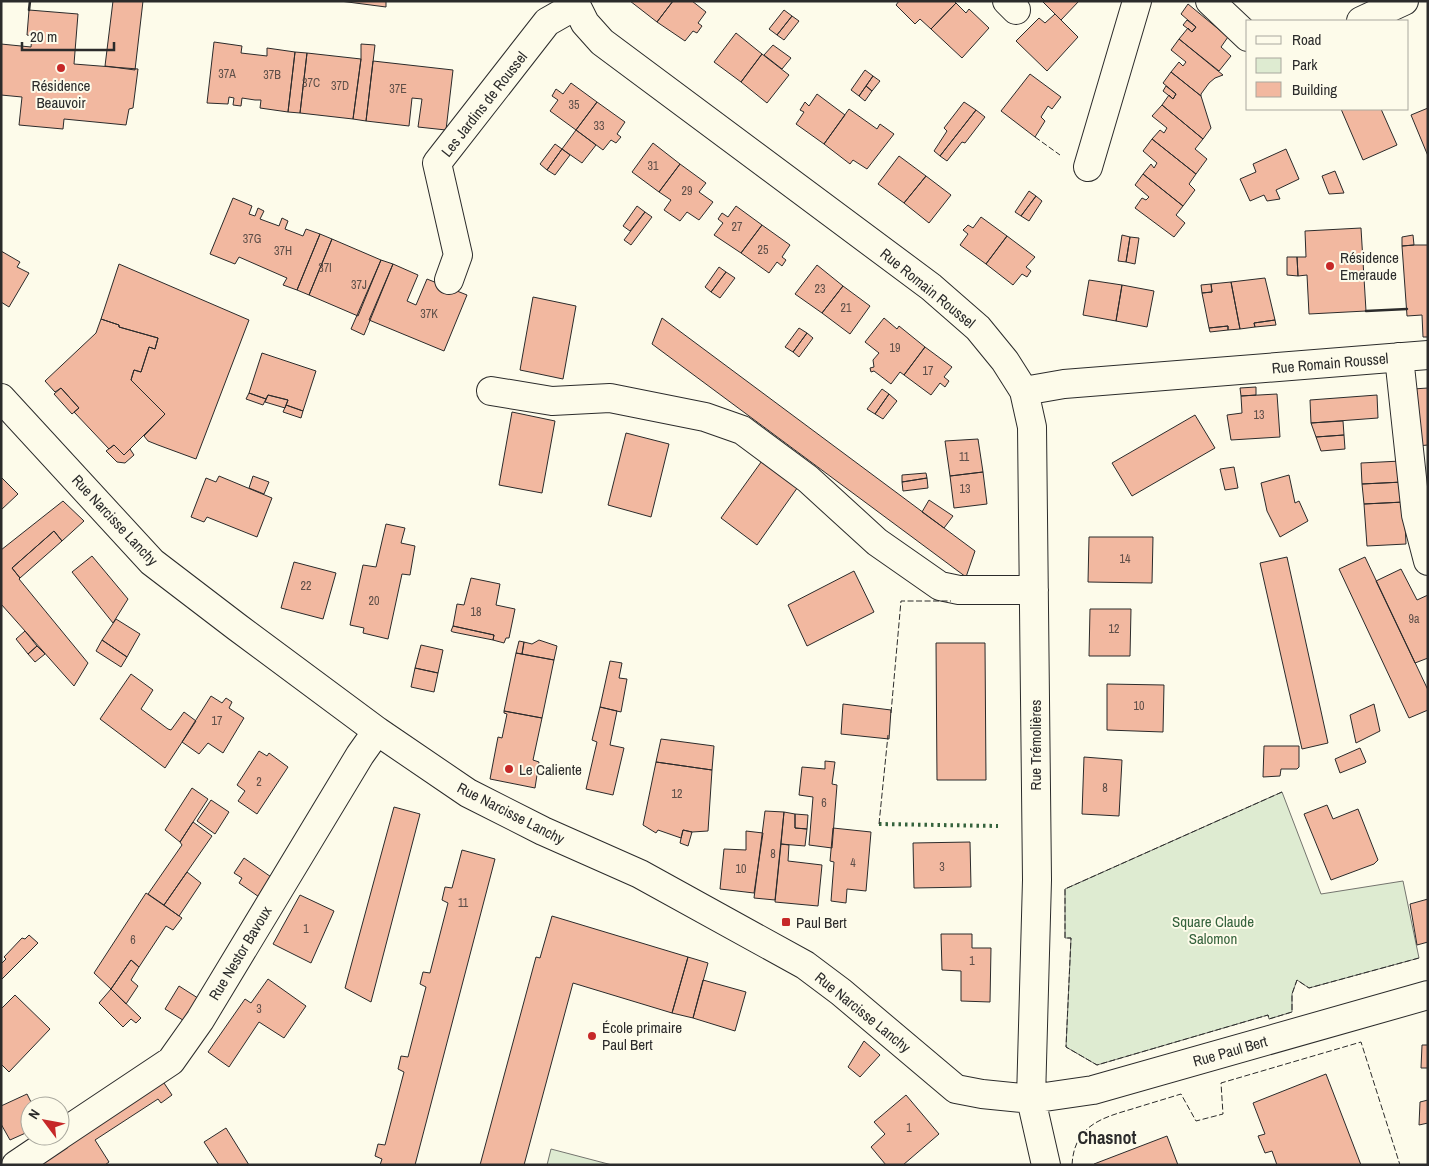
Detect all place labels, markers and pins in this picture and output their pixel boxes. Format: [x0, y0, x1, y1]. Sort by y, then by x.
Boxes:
marker: Résidence Beauvoir [55, 62, 67, 74]
place label: Résidence Beauvoir [32, 75, 91, 113]
place label: Résidence Emeraude [1340, 247, 1399, 285]
marker: Résidence Emeraude [1324, 260, 1336, 272]
place label: Le Caliente [519, 759, 582, 780]
marker: Le Caliente [503, 763, 515, 775]
place label: Paul Bert [796, 912, 847, 933]
marker: Paul Bert [780, 916, 792, 928]
place label: École primaire Paul Bert [602, 1017, 682, 1055]
marker: École primaire Paul Bert [586, 1030, 598, 1042]

